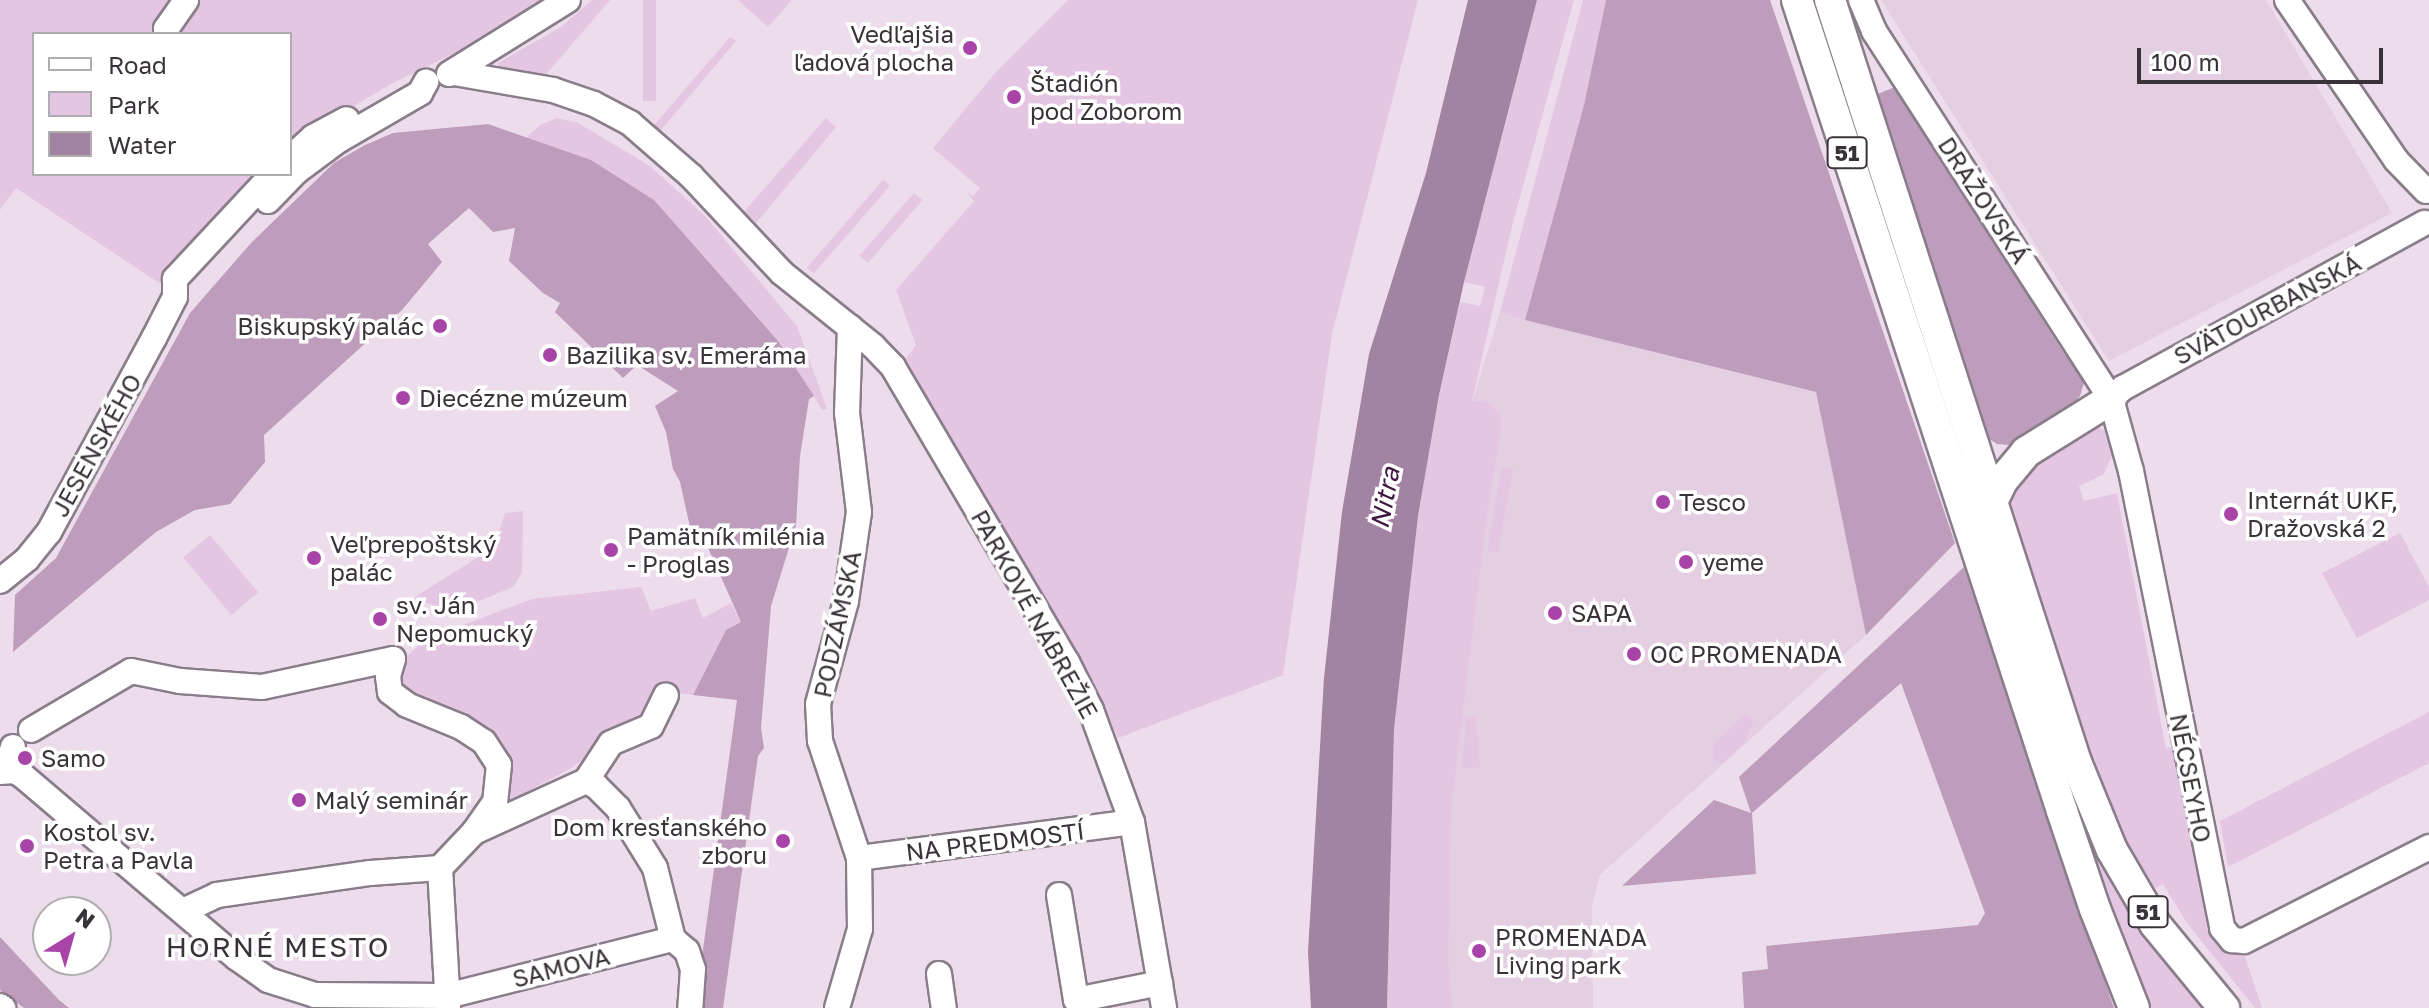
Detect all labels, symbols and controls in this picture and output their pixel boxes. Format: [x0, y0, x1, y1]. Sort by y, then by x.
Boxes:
place label: Vedľajšia ľadová plocha [794, 20, 954, 76]
legend [32, 32, 292, 176]
scale bar [2141, 32, 2387, 82]
marker: Vedľajšia ľadová plocha [961, 39, 979, 57]
text: 100 m [2151, 47, 2220, 76]
text: Road [108, 50, 167, 79]
place label: Štadión pod Zoborom [1030, 69, 1182, 125]
marker: Štadión pod Zoborom [1005, 88, 1023, 106]
text: Park [108, 90, 160, 119]
text: Water [108, 130, 176, 159]
street label: DRAŽOVSKÁ [1932, 131, 2036, 269]
road number: 51 [1825, 135, 1869, 171]
street label: SVÄTOURBANSKÁ [2169, 248, 2365, 370]
place label: Biskupský palác [237, 312, 424, 340]
marker: Biskupský palác [431, 317, 449, 335]
place label: Bazilika sv. Emeráma [566, 341, 807, 369]
marker: Bazilika sv. Emeráma [541, 346, 559, 364]
street label: JESENSKÉHO [45, 369, 147, 521]
place label: Diecézne múzeum [419, 384, 628, 412]
marker: Diecézne múzeum [394, 389, 412, 407]
water label: Nitra [1364, 465, 1406, 531]
place label: Internát UKF, Dražovská 2 [2247, 486, 2398, 542]
place label: Tesco [1679, 488, 1746, 516]
marker: Tesco [1654, 493, 1672, 511]
street label: PARKOVÉ NÁBREŽIE [966, 505, 1104, 723]
marker: Internát UKF, Dražovská 2 [2222, 505, 2240, 523]
place label: Pamätník milénia - Proglas [627, 522, 825, 578]
place label: Veľprepoštský palác [330, 530, 496, 586]
marker: Pamätník milénia - Proglas [602, 541, 620, 559]
street label: PODZÁMSKA [807, 548, 867, 700]
place label: yeme [1702, 548, 1764, 576]
marker: Veľprepoštský palác [305, 549, 323, 567]
marker: yeme [1677, 553, 1695, 571]
place label: sv. Ján Nepomucký [396, 591, 533, 647]
place label: SAPA [1571, 599, 1632, 627]
marker: SAPA [1546, 604, 1564, 622]
marker: sv. Ján Nepomucký [371, 610, 389, 628]
place label: OC PROMENADA [1650, 640, 1842, 668]
marker: OC PROMENADA [1625, 645, 1643, 663]
street label: NÉCSEYHO [2164, 711, 2218, 845]
place label: Samo [41, 744, 106, 772]
marker: Samo [16, 749, 34, 767]
place label: Malý seminár [315, 786, 468, 814]
marker: Malý seminár [290, 791, 308, 809]
place label: Dom kresťanského zboru [552, 813, 767, 869]
street label: NA PREDMOSTÍ [904, 816, 1086, 866]
place label: Kostol sv. Petra a Pavla [43, 818, 193, 874]
marker: Dom kresťanského zboru [774, 832, 792, 850]
marker: Kostol sv. Petra a Pavla [18, 837, 36, 855]
road number: 51 [2126, 894, 2170, 930]
north arrow [32, 896, 112, 976]
text: N [71, 902, 100, 934]
place label: PROMENADA Living park [1495, 923, 1647, 979]
district label: HORNÉ MESTO [166, 930, 390, 964]
street label: SAMOVA [509, 941, 613, 993]
marker: PROMENADA Living park [1470, 942, 1488, 960]

